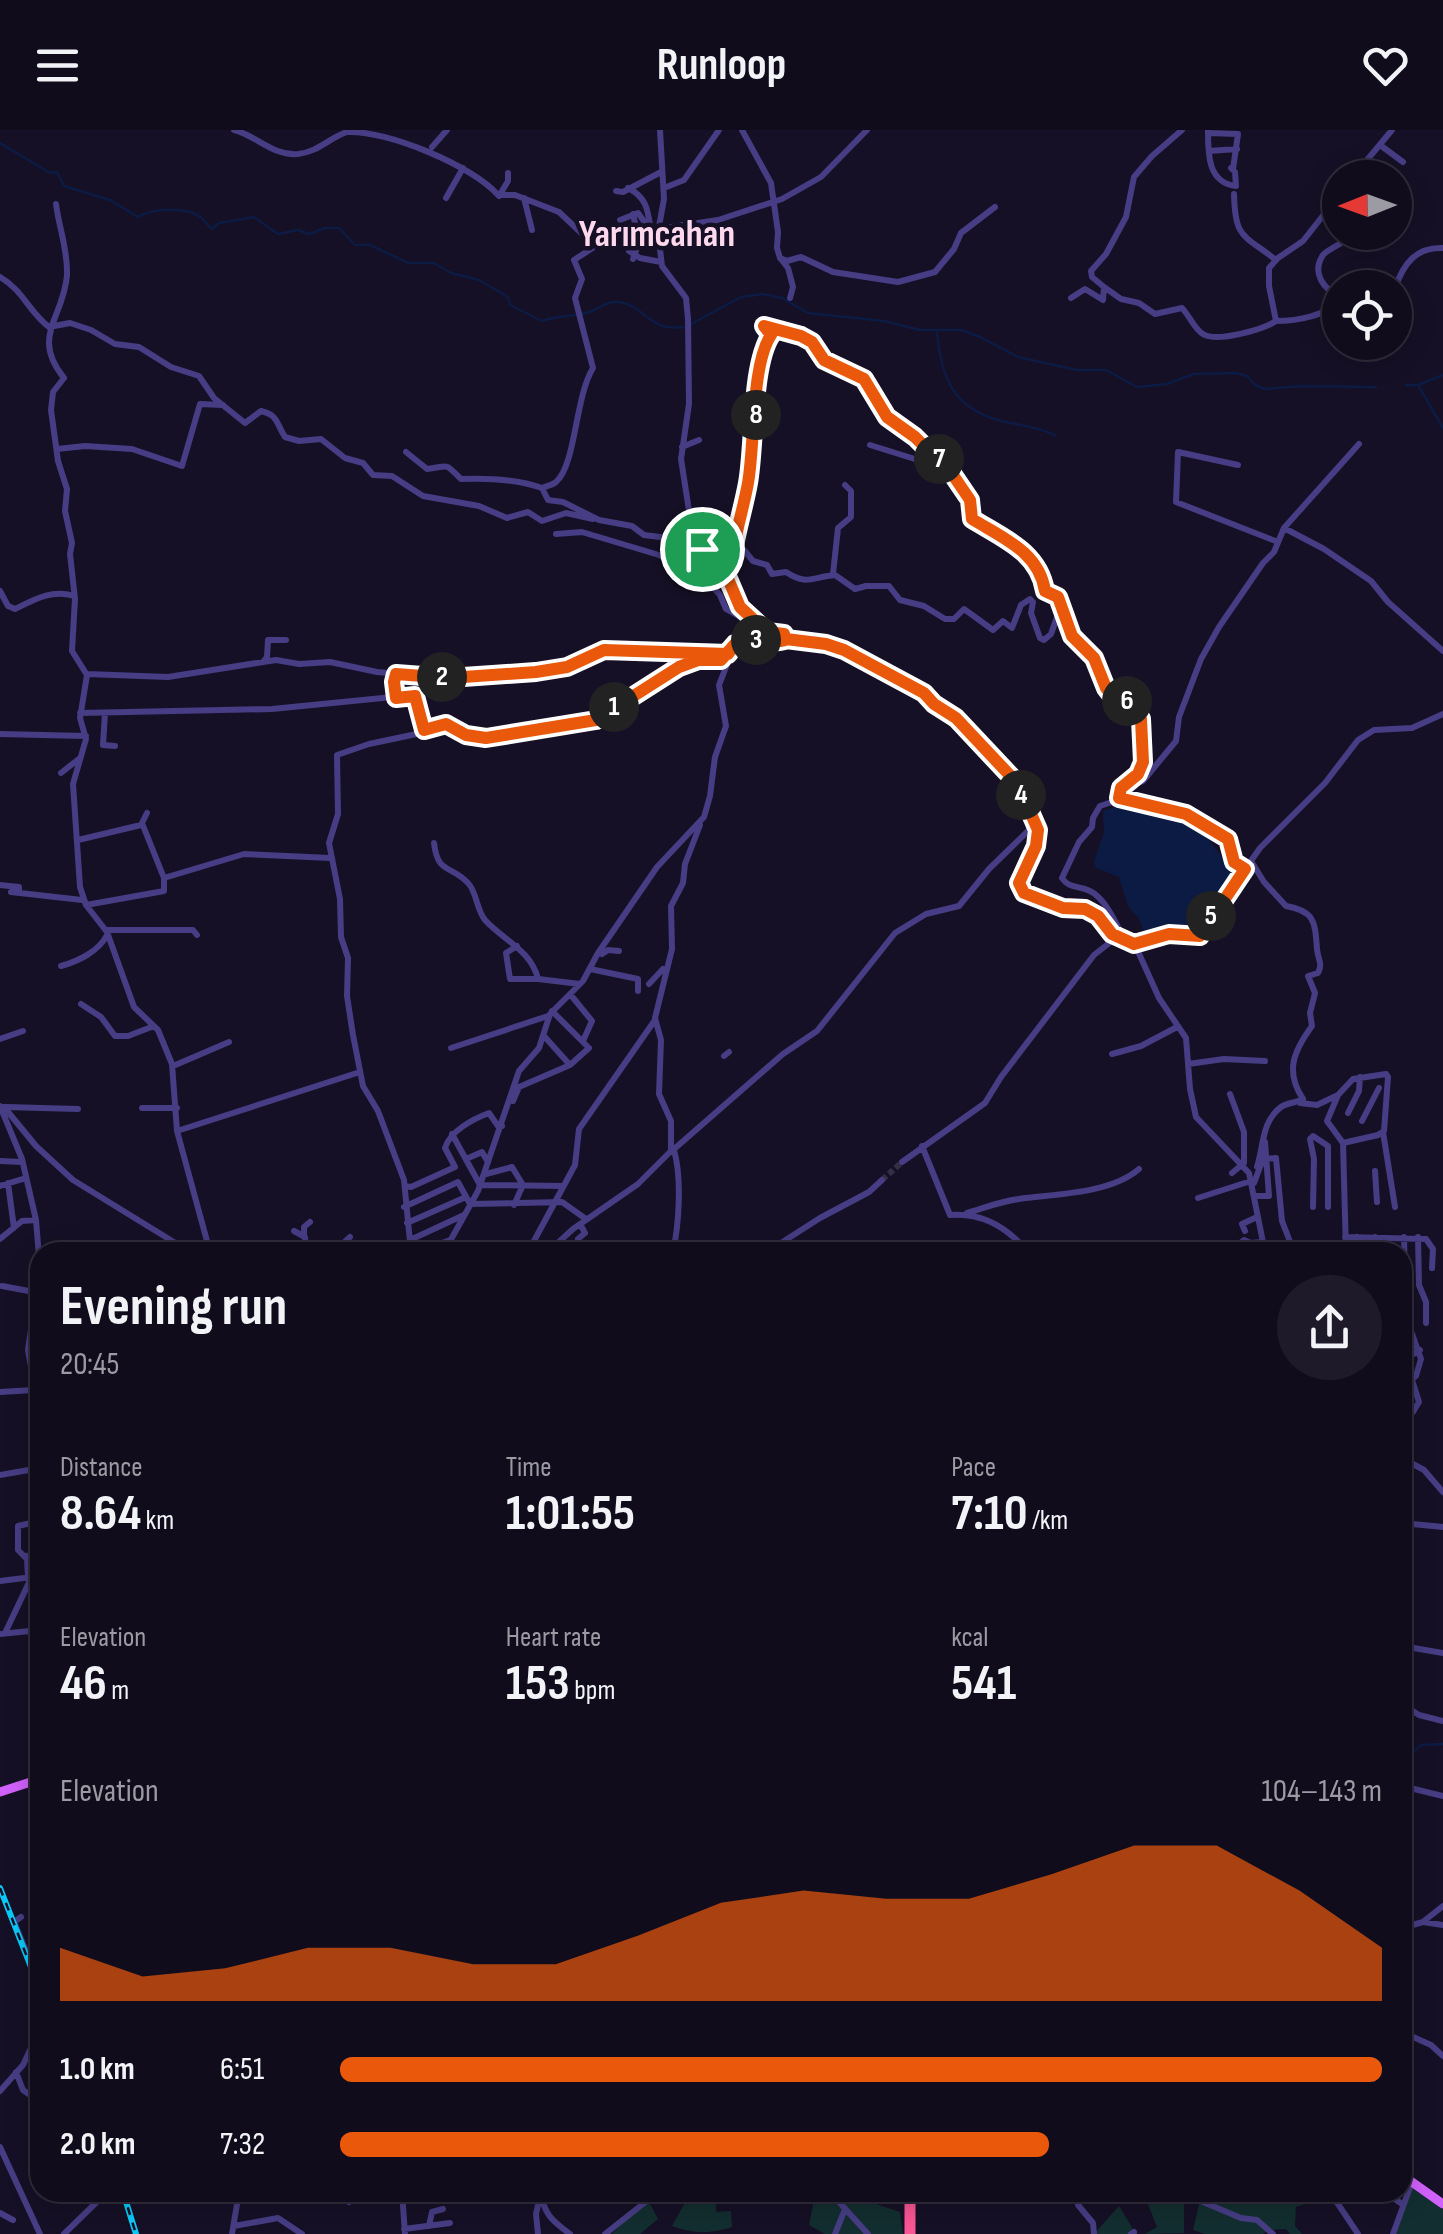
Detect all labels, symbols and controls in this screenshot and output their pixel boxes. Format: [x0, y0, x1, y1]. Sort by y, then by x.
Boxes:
icon: menu [30, 38, 85, 93]
text: Runloop [657, 38, 786, 93]
icon: heart [1358, 38, 1413, 93]
north arrow [1322, 160, 1412, 250]
map controls [1322, 160, 1412, 360]
district label: Yarımcahan [579, 212, 735, 257]
button: locate [1322, 270, 1412, 360]
pin: 8 [731, 390, 781, 440]
text: 8 [749, 398, 763, 431]
pin: 7 [914, 434, 964, 484]
text: 7 [933, 442, 945, 475]
pin [660, 507, 745, 592]
icon: arrive [675, 522, 730, 577]
pin: 3 [731, 615, 781, 665]
text: 3 [750, 623, 762, 656]
pin: 2 [417, 652, 467, 702]
text: 2 [436, 660, 448, 693]
pin: 6 [1102, 676, 1152, 726]
pin: 1 [589, 682, 639, 732]
text: 6 [1120, 684, 1134, 717]
text: 1 [609, 690, 619, 723]
pin: 4 [996, 770, 1046, 820]
text: 4 [1014, 778, 1028, 811]
pin: 5 [1186, 891, 1236, 941]
text: 5 [1205, 899, 1217, 932]
text: Evening run [60, 1274, 287, 1341]
button: share [1277, 1275, 1382, 1380]
text: 20:45 [60, 1345, 119, 1384]
text: Distance [60, 1451, 143, 1484]
text: Time [506, 1451, 551, 1484]
text: Pace [951, 1451, 996, 1484]
text: 8.64 [60, 1484, 141, 1544]
text: 1:01:55 [506, 1484, 635, 1544]
text: 7:10 [951, 1484, 1027, 1544]
text: km [141, 1504, 174, 1537]
text: /km [1027, 1504, 1068, 1537]
text: Elevation [60, 1621, 146, 1654]
text: Heart rate [506, 1621, 601, 1654]
text: kcal [951, 1621, 988, 1654]
text: 46 [60, 1654, 107, 1714]
text: 153 [506, 1654, 570, 1714]
text: 541 [951, 1654, 1016, 1714]
text: m [107, 1674, 129, 1707]
text: bpm [570, 1674, 615, 1707]
text: Elevation [60, 1772, 159, 1811]
text: 104–143 m [1262, 1772, 1382, 1811]
text: 1.0 km [60, 2050, 135, 2089]
text: 6:51 [220, 2050, 264, 2089]
text: 2.0 km [60, 2125, 136, 2164]
text: 7:32 [220, 2125, 265, 2164]

